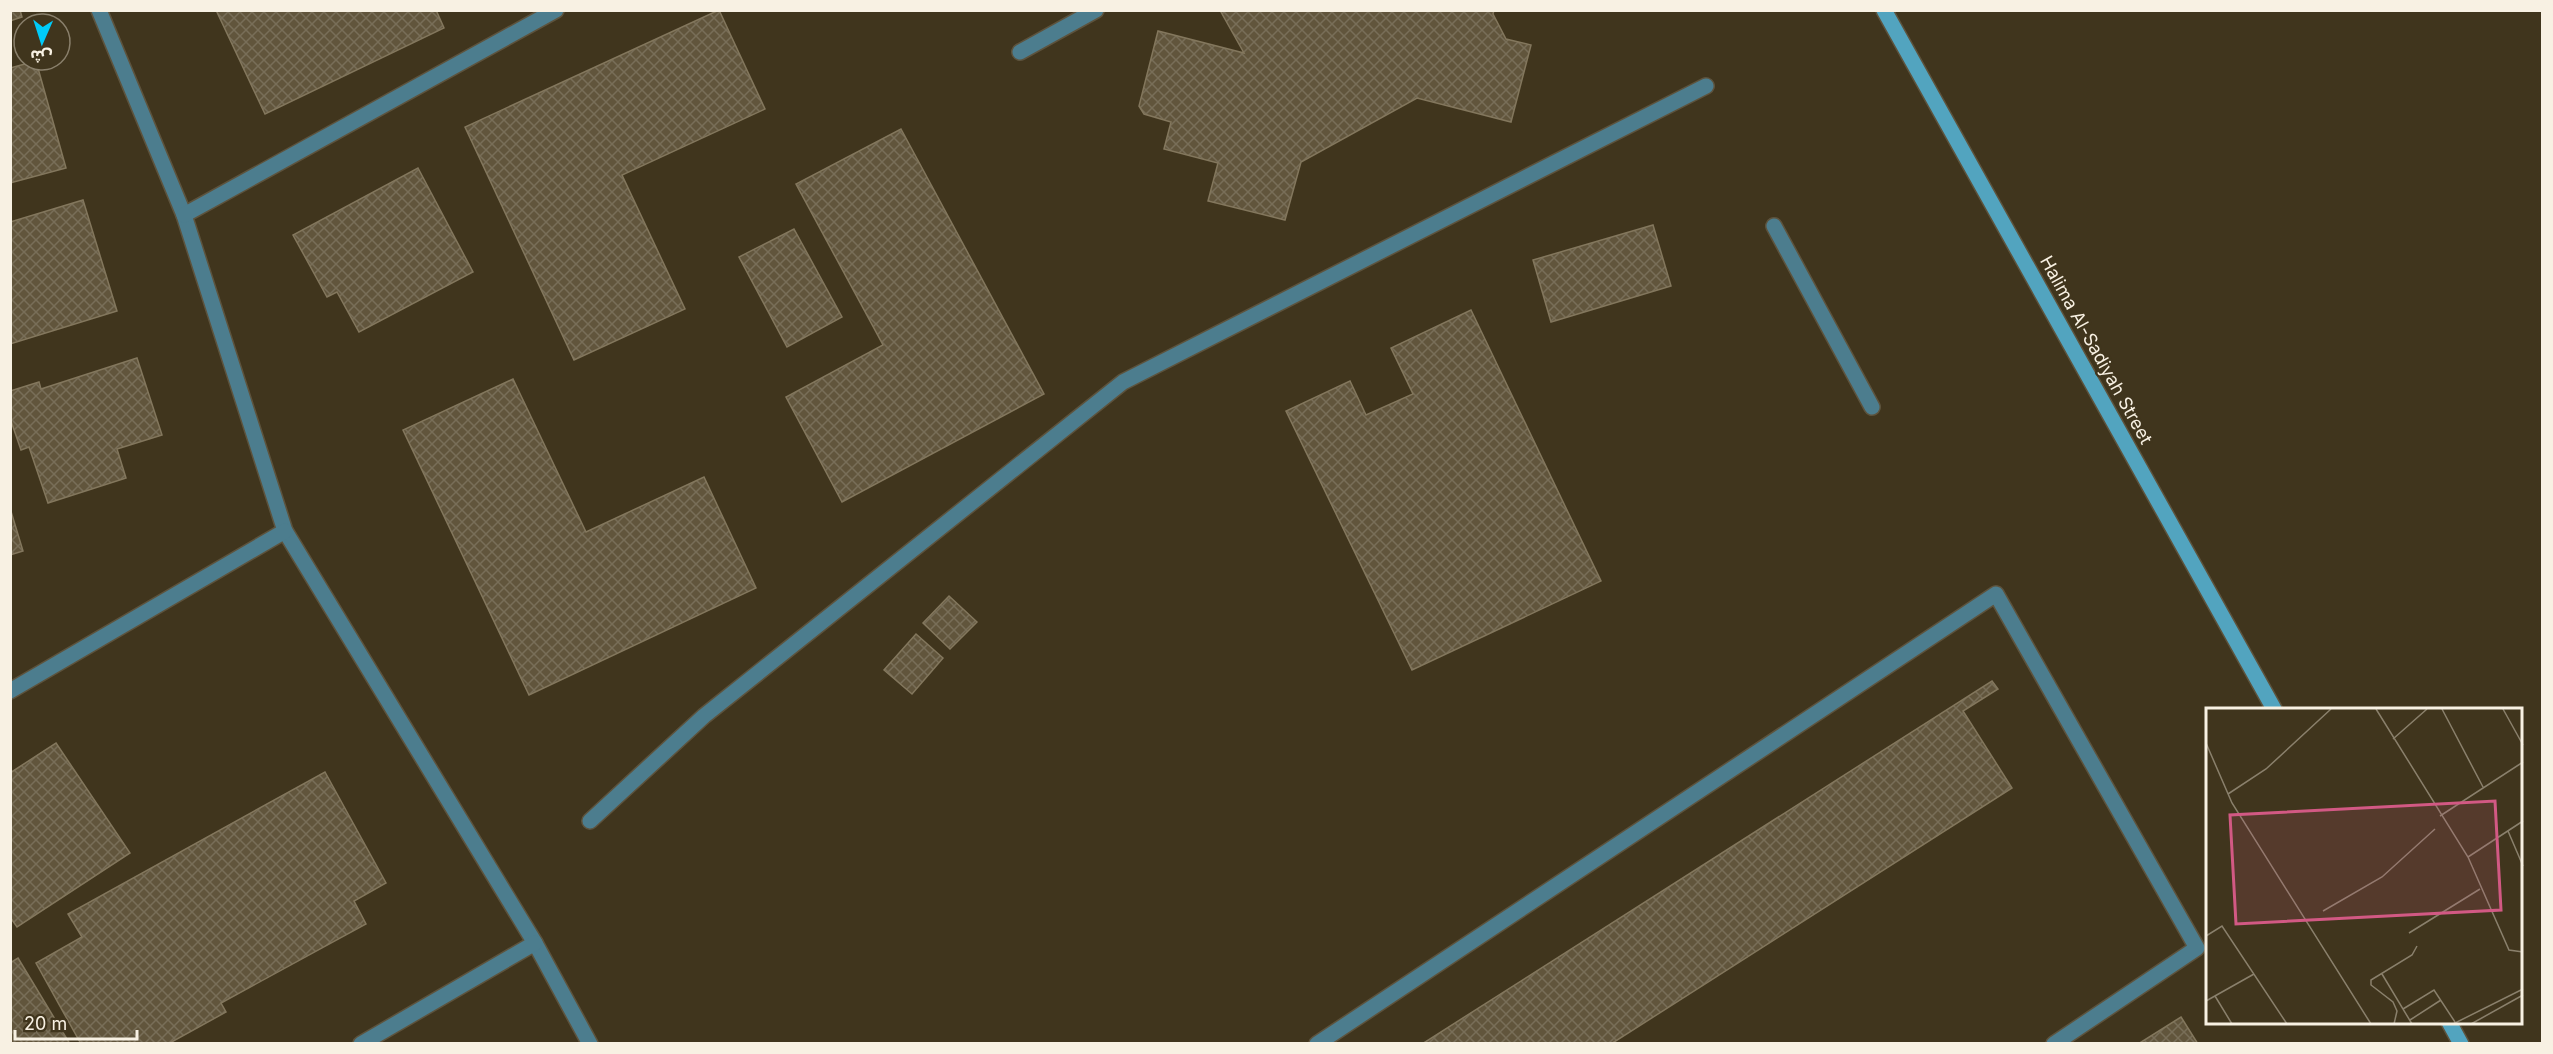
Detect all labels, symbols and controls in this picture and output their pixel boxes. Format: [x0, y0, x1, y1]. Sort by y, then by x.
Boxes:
north arrow [12, 12, 72, 72]
text: ش [30, 46, 53, 68]
street label: Halima Al-Sadiyah Street [2036, 252, 2157, 448]
inset map [2206, 708, 2523, 1024]
scale bar [15, 1003, 136, 1041]
text: 20 m [24, 1013, 67, 1034]

